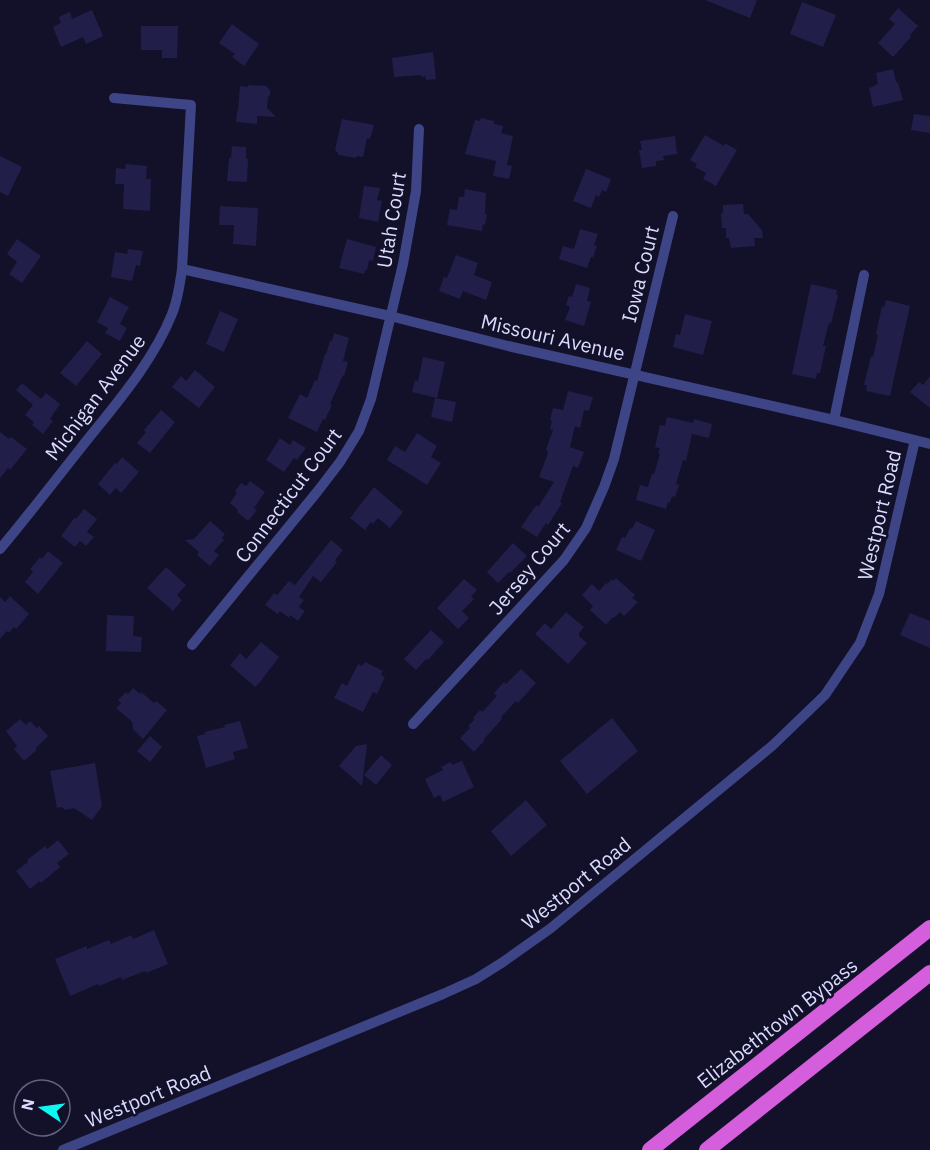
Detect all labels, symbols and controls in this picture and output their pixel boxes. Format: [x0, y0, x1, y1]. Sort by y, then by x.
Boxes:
street label: Utah Court [370, 170, 412, 270]
street label: Iowa Court [615, 223, 665, 325]
street label: Missouri Avenue [478, 307, 628, 367]
street label: Michigan Avenue [39, 328, 151, 466]
street label: Connecticut Court [228, 422, 348, 568]
street label: Westport Road [851, 447, 907, 583]
street label: Jersey Court [482, 516, 576, 620]
street label: Westport Road [516, 831, 636, 935]
street label: Elizabethtown Bypass [691, 952, 863, 1094]
street label: Westport Road [81, 1059, 215, 1133]
north arrow [12, 1078, 72, 1138]
text: N [16, 1097, 38, 1113]

